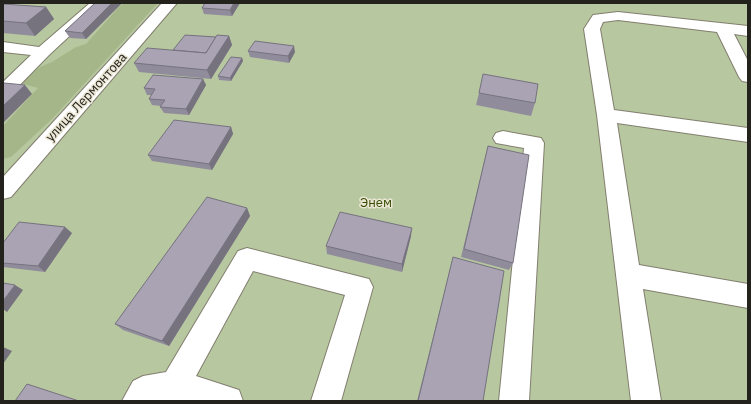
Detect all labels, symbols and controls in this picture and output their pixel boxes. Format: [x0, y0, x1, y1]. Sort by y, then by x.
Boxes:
street label: улица Лермонтова [42, 49, 130, 145]
park label: Энем [360, 194, 392, 211]

